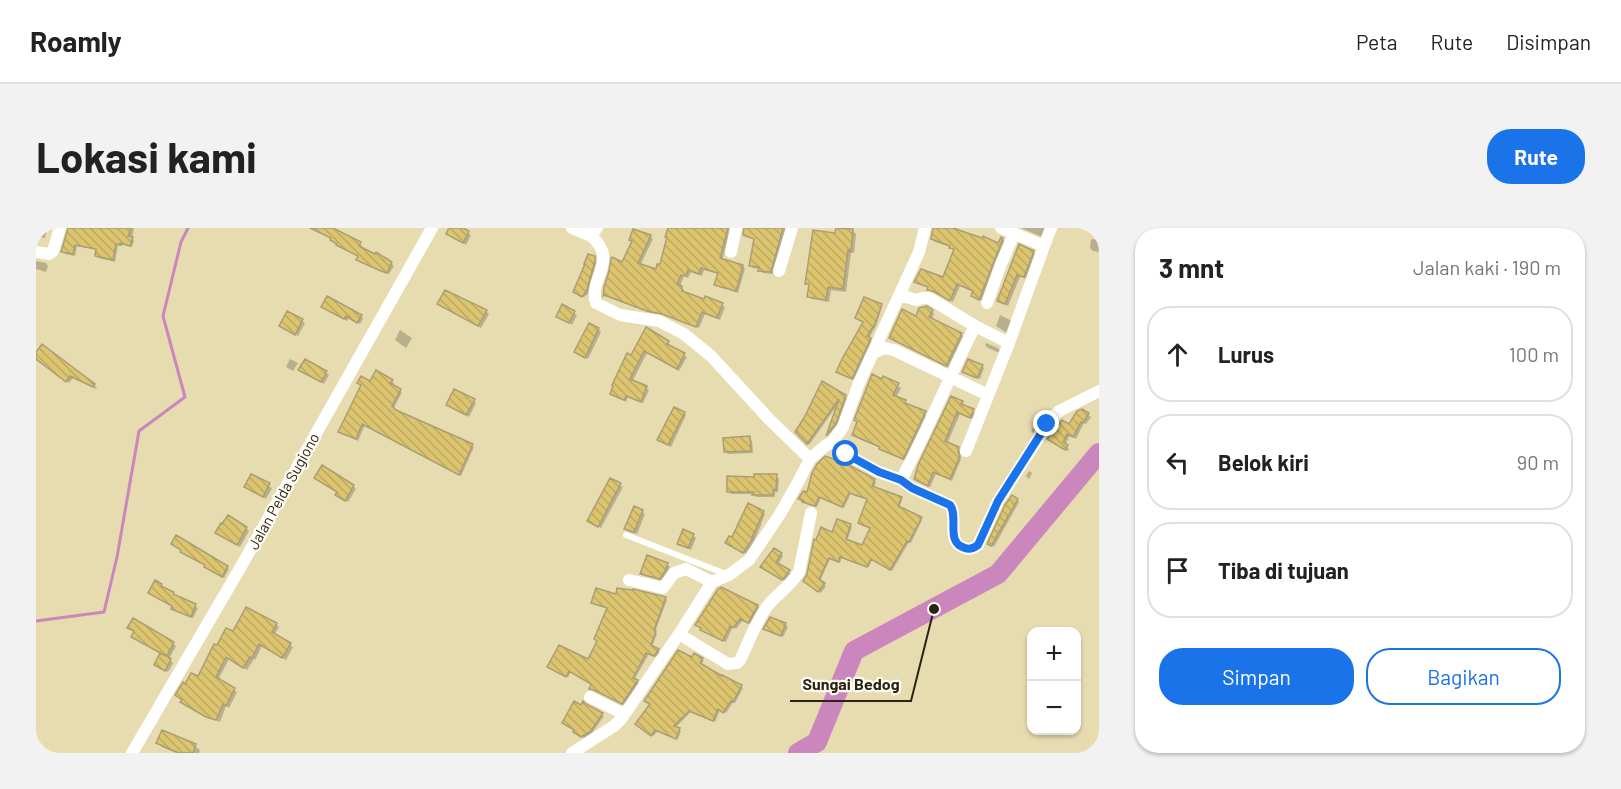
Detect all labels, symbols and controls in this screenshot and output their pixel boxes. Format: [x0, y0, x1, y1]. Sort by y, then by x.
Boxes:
text: Roamly [30, 24, 122, 58]
text: Peta [1356, 29, 1398, 54]
text: Rute [1431, 29, 1473, 54]
text: Disimpan [1506, 29, 1591, 54]
button: Rute [1487, 129, 1585, 184]
text: Lokasi kami [36, 131, 257, 181]
text: 3 mnt [1159, 252, 1224, 283]
text: Jalan kaki · 190 m [1413, 255, 1561, 279]
icon: ahead [1161, 338, 1194, 371]
text: Lurus [1218, 341, 1274, 367]
text: 100 m [1509, 342, 1559, 366]
route end [1033, 410, 1059, 436]
street label: Jalan Pelda Sugiono [244, 430, 322, 552]
route start [832, 440, 858, 466]
icon: left [1161, 446, 1194, 479]
text: Belok kiri [1218, 449, 1309, 475]
text: 90 m [1517, 450, 1559, 474]
icon: arrive [1161, 554, 1194, 587]
text: Tiba di tujuan [1218, 557, 1349, 583]
map controls [1027, 627, 1081, 735]
button: + [1027, 627, 1081, 681]
button: Simpan [1159, 648, 1354, 705]
button: Bagikan [1366, 648, 1561, 705]
callout: Sungai Bedog [790, 667, 911, 701]
text: Sungai Bedog [802, 674, 900, 693]
button: − [1027, 681, 1081, 735]

